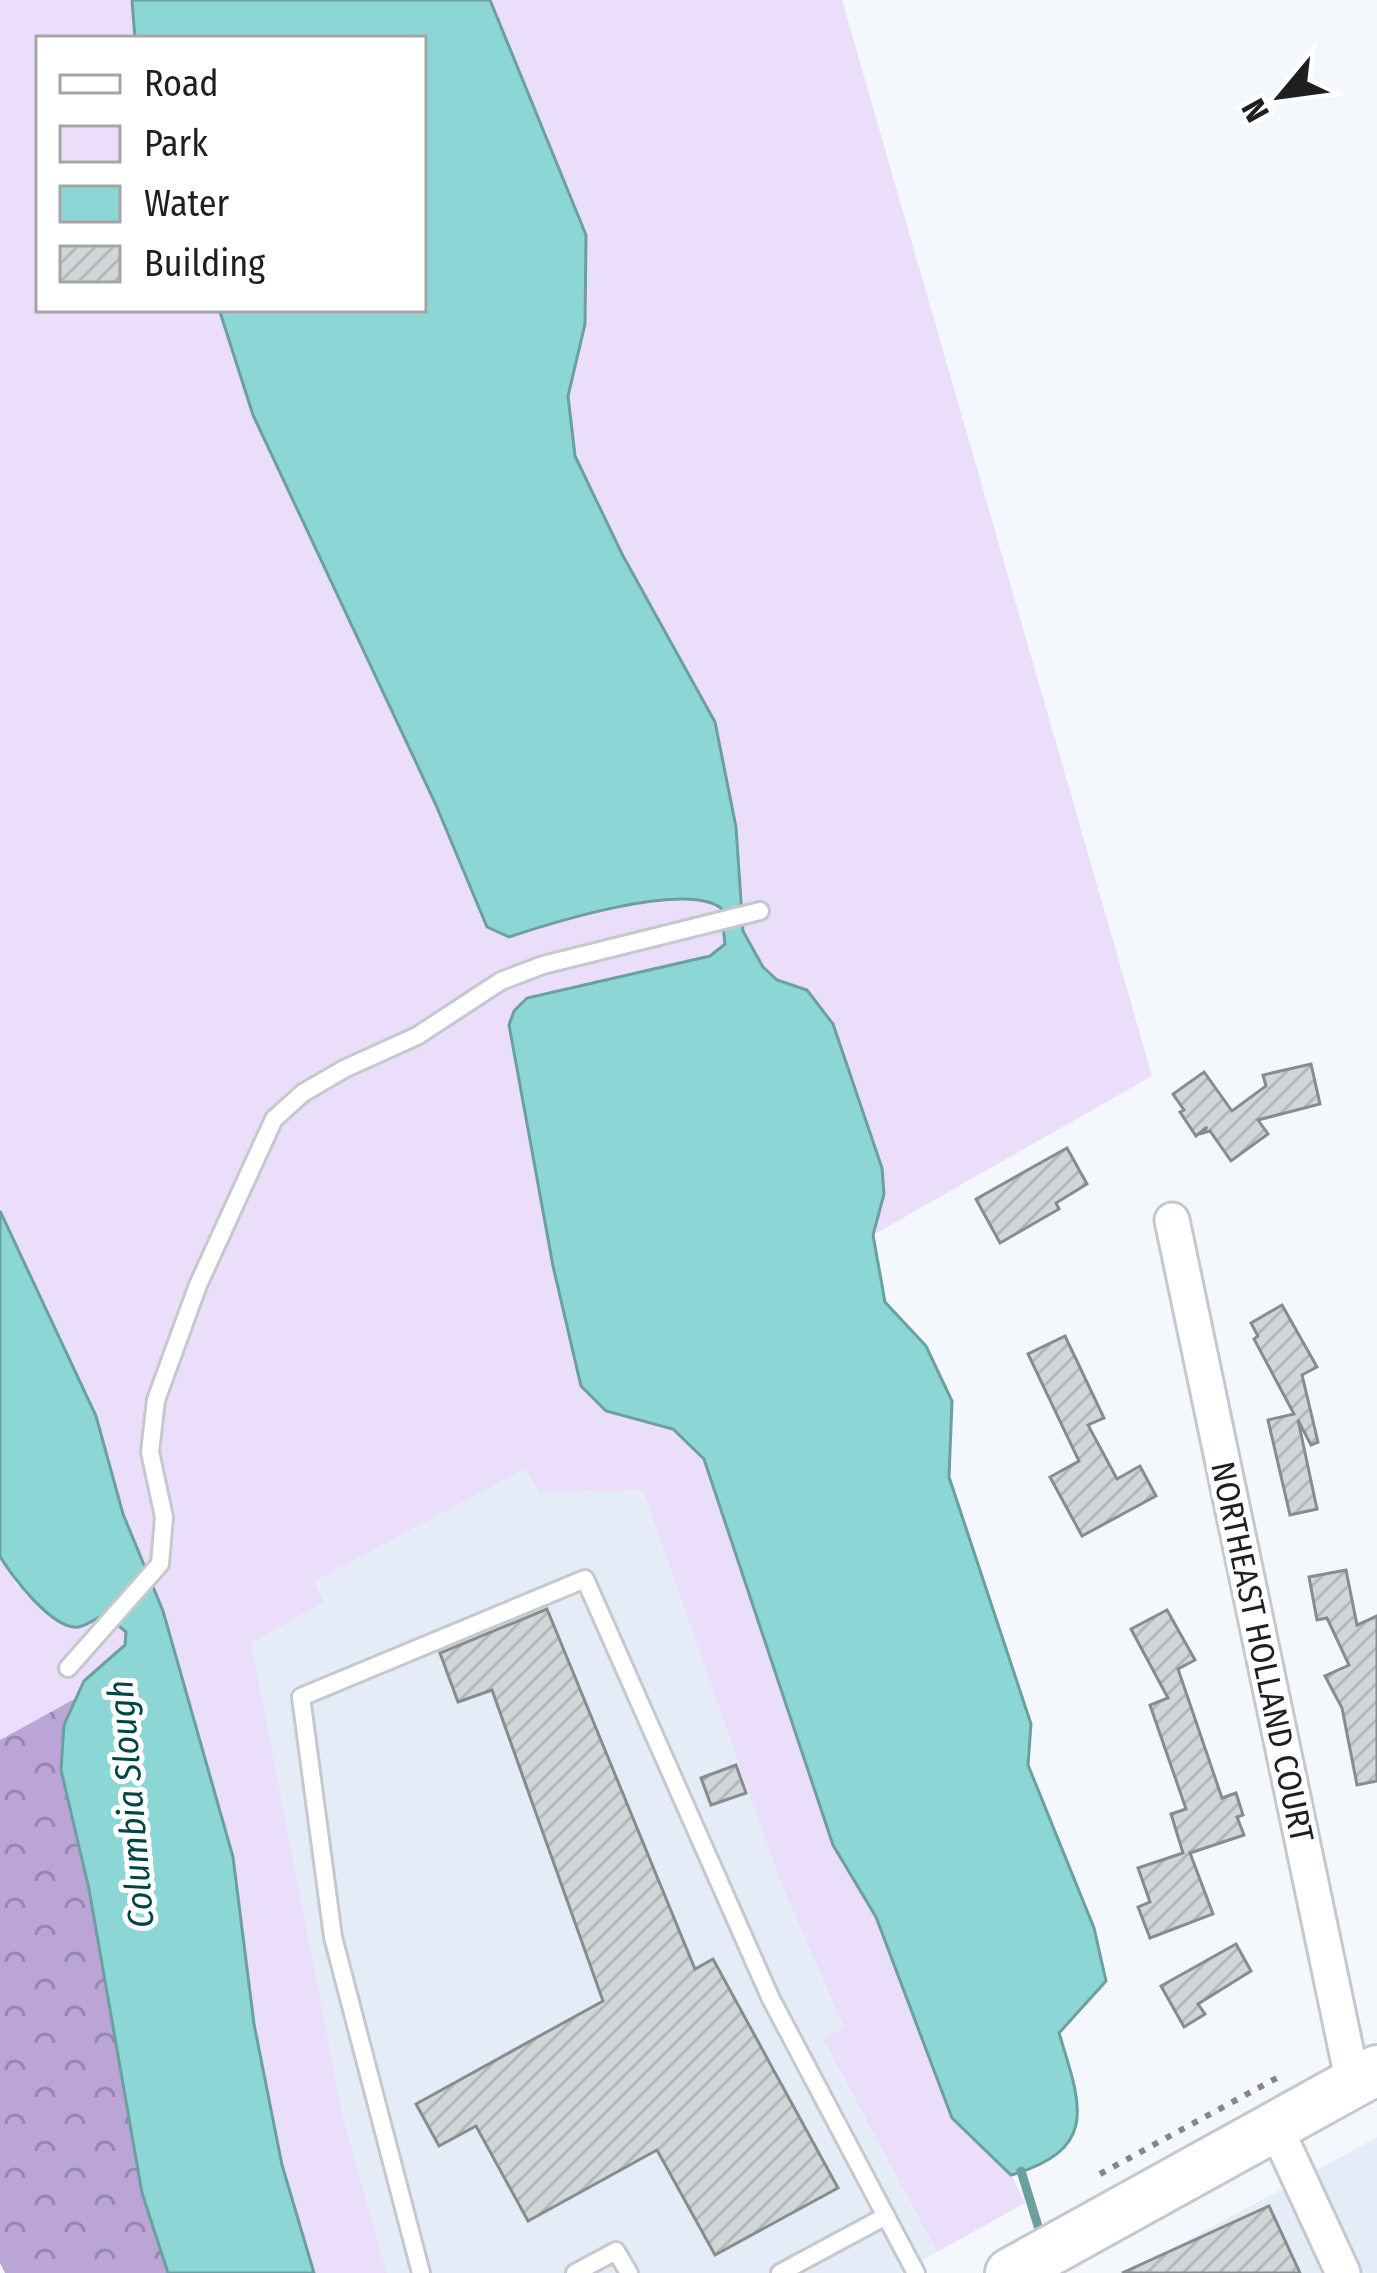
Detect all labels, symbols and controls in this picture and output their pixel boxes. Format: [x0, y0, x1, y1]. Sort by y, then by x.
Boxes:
legend [36, 36, 426, 312]
north arrow [1221, 36, 1341, 156]
text: Road [144, 62, 219, 106]
text: N [1233, 92, 1278, 128]
text: Park [144, 122, 208, 166]
text: Water [144, 182, 230, 226]
text: Building [144, 242, 265, 286]
street label: NORTHEAST HOLLAND COURT [1202, 1458, 1322, 1847]
water label: Columbia Slough [98, 1678, 164, 1930]

